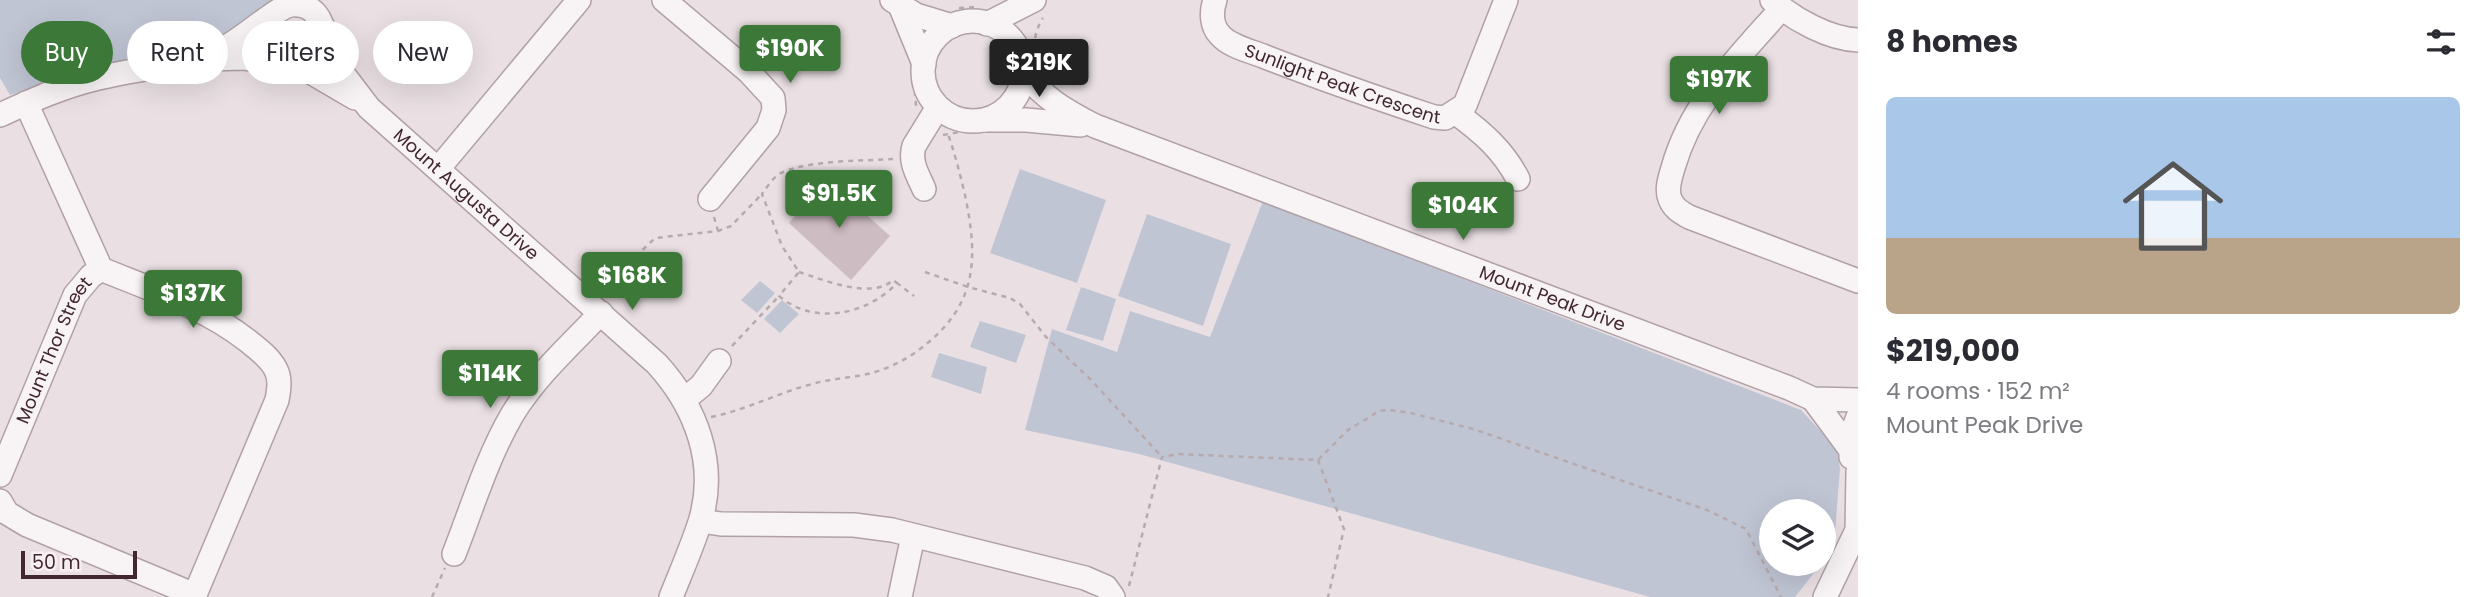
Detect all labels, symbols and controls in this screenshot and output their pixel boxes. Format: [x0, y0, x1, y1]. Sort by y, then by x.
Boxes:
text: 8 homes [1886, 20, 2018, 63]
chip: Buy [21, 21, 113, 84]
chip: Rent [127, 21, 228, 84]
chip: Filters [242, 21, 359, 84]
chip: New [373, 21, 473, 84]
icon: filters [2422, 23, 2460, 61]
pin: $190K [741, 25, 839, 85]
text: $190K [756, 32, 824, 64]
street label: Sunlight Peak Crescent [1241, 37, 1442, 130]
pin: $219K [990, 40, 1088, 99]
text: $219K [1005, 46, 1073, 78]
pin: $197K [1670, 57, 1768, 116]
text: $197K [1686, 63, 1752, 95]
street label: Mount Augusta Drive [388, 123, 545, 265]
icon: home [2110, 143, 2236, 269]
pin: $91.5K [782, 170, 896, 230]
text: $91.5K [801, 177, 877, 209]
pin: $104K [1414, 182, 1512, 242]
text: $104K [1428, 189, 1498, 221]
pin: $168K [583, 252, 681, 312]
text: $168K [597, 259, 667, 291]
street label: Mount Peak Drive [1476, 259, 1629, 337]
pin: $137K [144, 270, 242, 330]
street label: Mount Thor Street [10, 271, 97, 427]
text: $137K [160, 277, 226, 309]
text: $219,000 [1886, 329, 2020, 372]
pin: $114K [441, 350, 539, 410]
text: $114K [458, 357, 522, 389]
text: 4 rooms · 152 m² [1886, 375, 2070, 407]
text: Mount Peak Drive [1886, 409, 2083, 441]
map controls [1759, 499, 1836, 576]
button: layers [1759, 499, 1836, 576]
scale bar [21, 548, 136, 580]
text: 50 m [32, 549, 81, 576]

